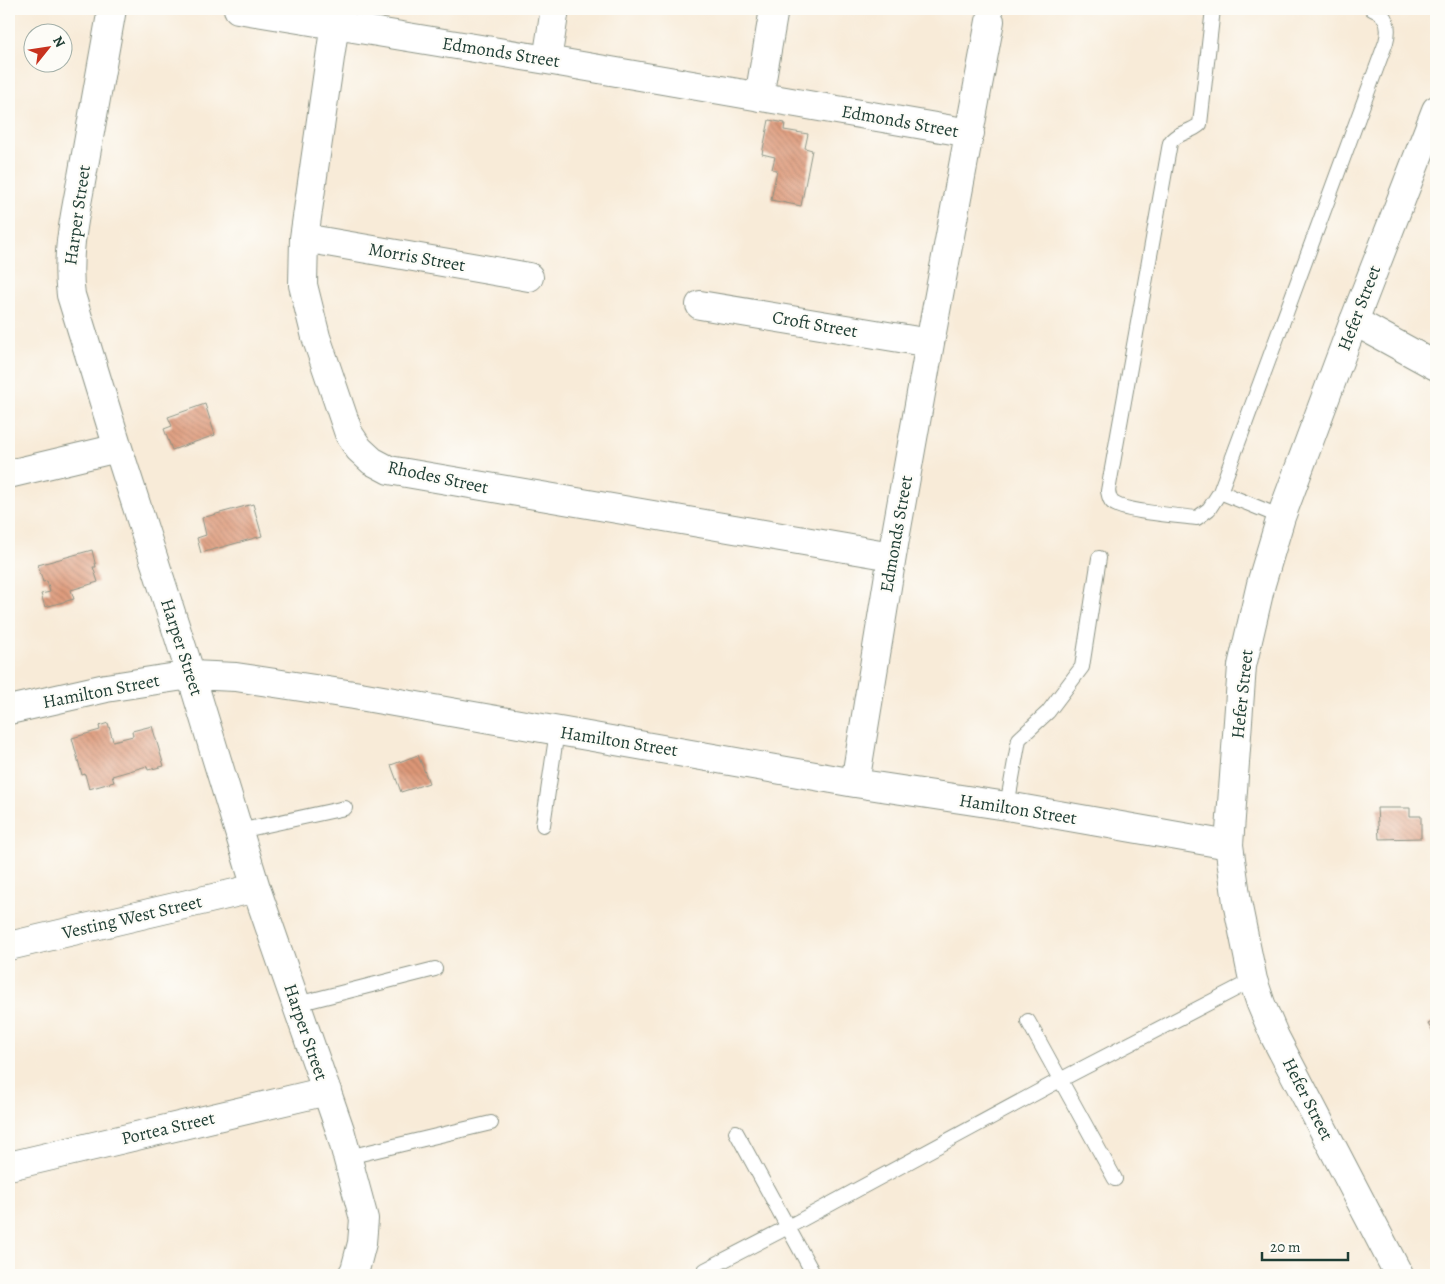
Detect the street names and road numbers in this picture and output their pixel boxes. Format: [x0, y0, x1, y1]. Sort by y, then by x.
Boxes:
street label: Edmonds Street [441, 31, 561, 73]
street label: Edmonds Street [840, 99, 960, 143]
street label: Harper Street [58, 163, 96, 267]
street label: Morris Street [367, 237, 467, 277]
street label: Hefer Street [1332, 262, 1386, 354]
street label: Croft Street [771, 305, 860, 343]
street label: Rhodes Street [386, 455, 491, 499]
street label: Edmonds Street [874, 474, 918, 594]
street label: Harper Street [155, 595, 209, 699]
street label: Hefer Street [1225, 648, 1259, 740]
street label: Hamilton Street [40, 668, 162, 714]
street label: Hamilton Street [559, 720, 680, 762]
street label: Hamilton Street [958, 788, 1079, 830]
street label: Vesting West Street [59, 889, 204, 945]
street label: Harper Street [278, 980, 334, 1084]
street label: Hefer Street [1277, 1054, 1339, 1144]
street label: Portea Street [119, 1106, 217, 1150]

